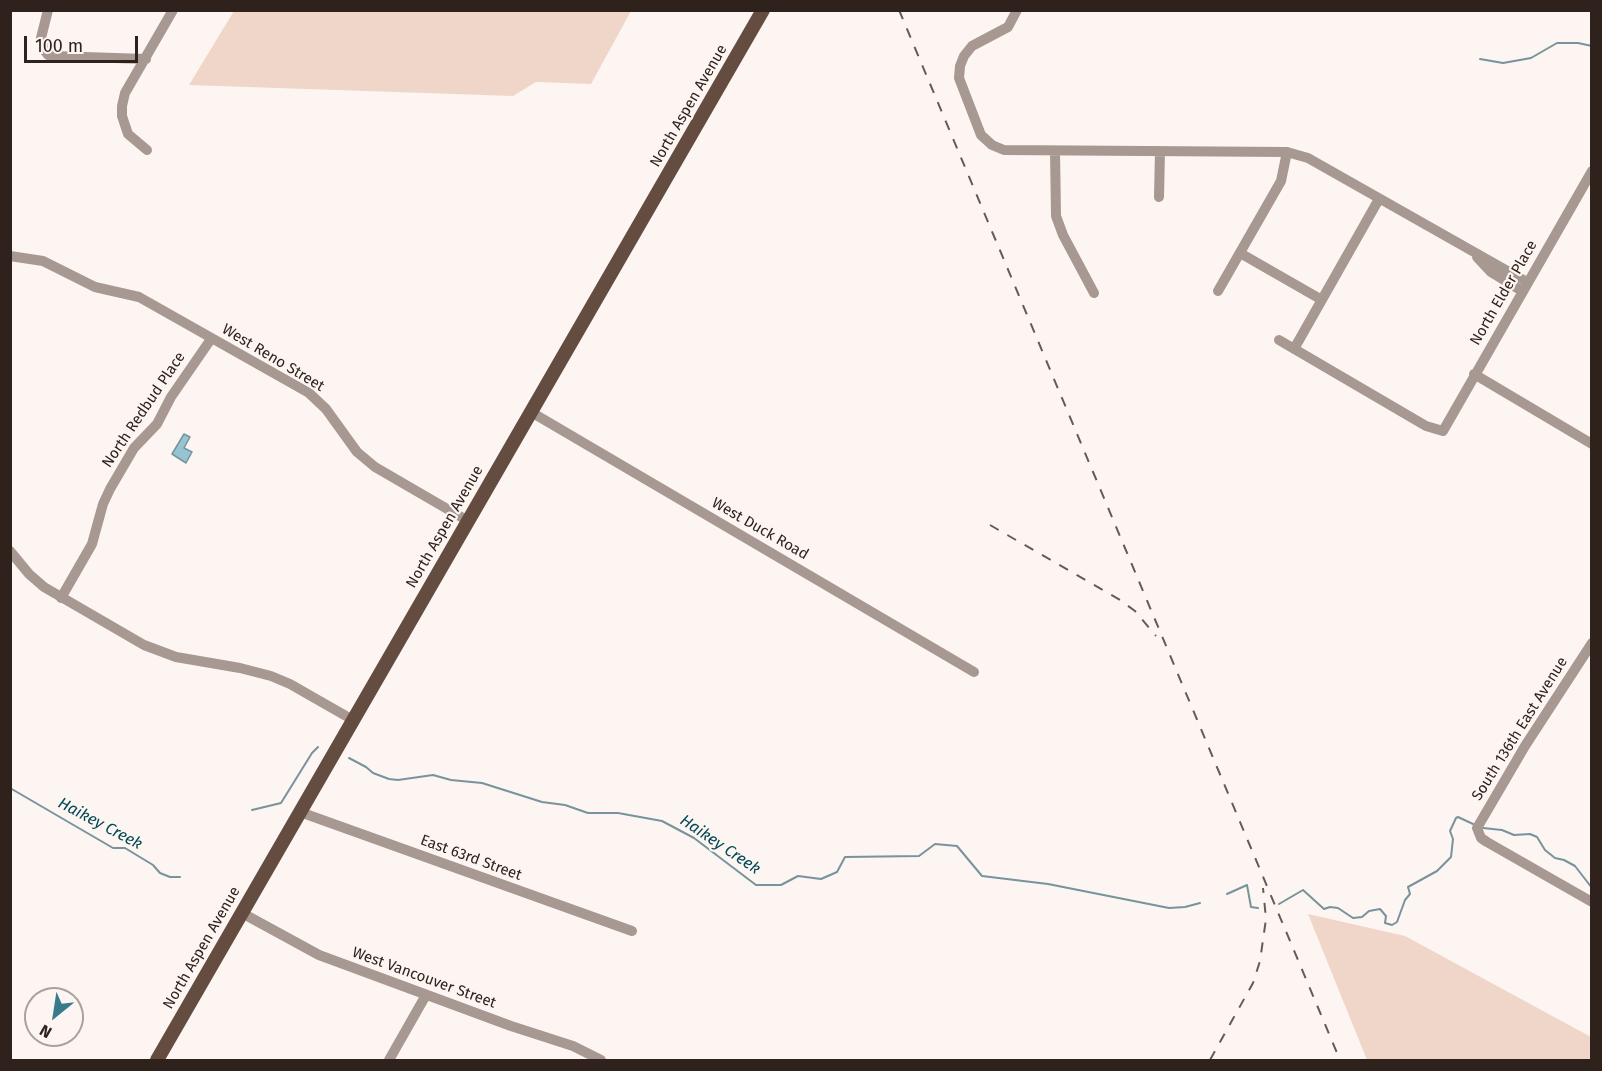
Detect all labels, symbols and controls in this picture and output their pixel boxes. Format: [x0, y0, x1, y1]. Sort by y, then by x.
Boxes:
scale bar [27, 24, 141, 62]
text: 100 m [35, 35, 83, 57]
street label: North Aspen Avenue [647, 42, 731, 170]
street label: North Elder Place [1467, 237, 1541, 349]
street label: West Reno Street [219, 320, 327, 396]
street label: North Redbud Place [99, 349, 189, 471]
street label: North Aspen Avenue [403, 463, 487, 591]
street label: West Duck Road [708, 494, 812, 564]
street label: South 136th East Avenue [1468, 654, 1572, 804]
water label: Haikey Creek [55, 794, 145, 854]
water label: Haikey Creek [676, 811, 764, 879]
street label: East 63rd Street [418, 831, 524, 885]
street label: North Aspen Avenue [160, 884, 244, 1012]
street label: West Vancouver Street [350, 944, 498, 1012]
north arrow [24, 987, 84, 1047]
text: N [36, 1020, 55, 1042]

